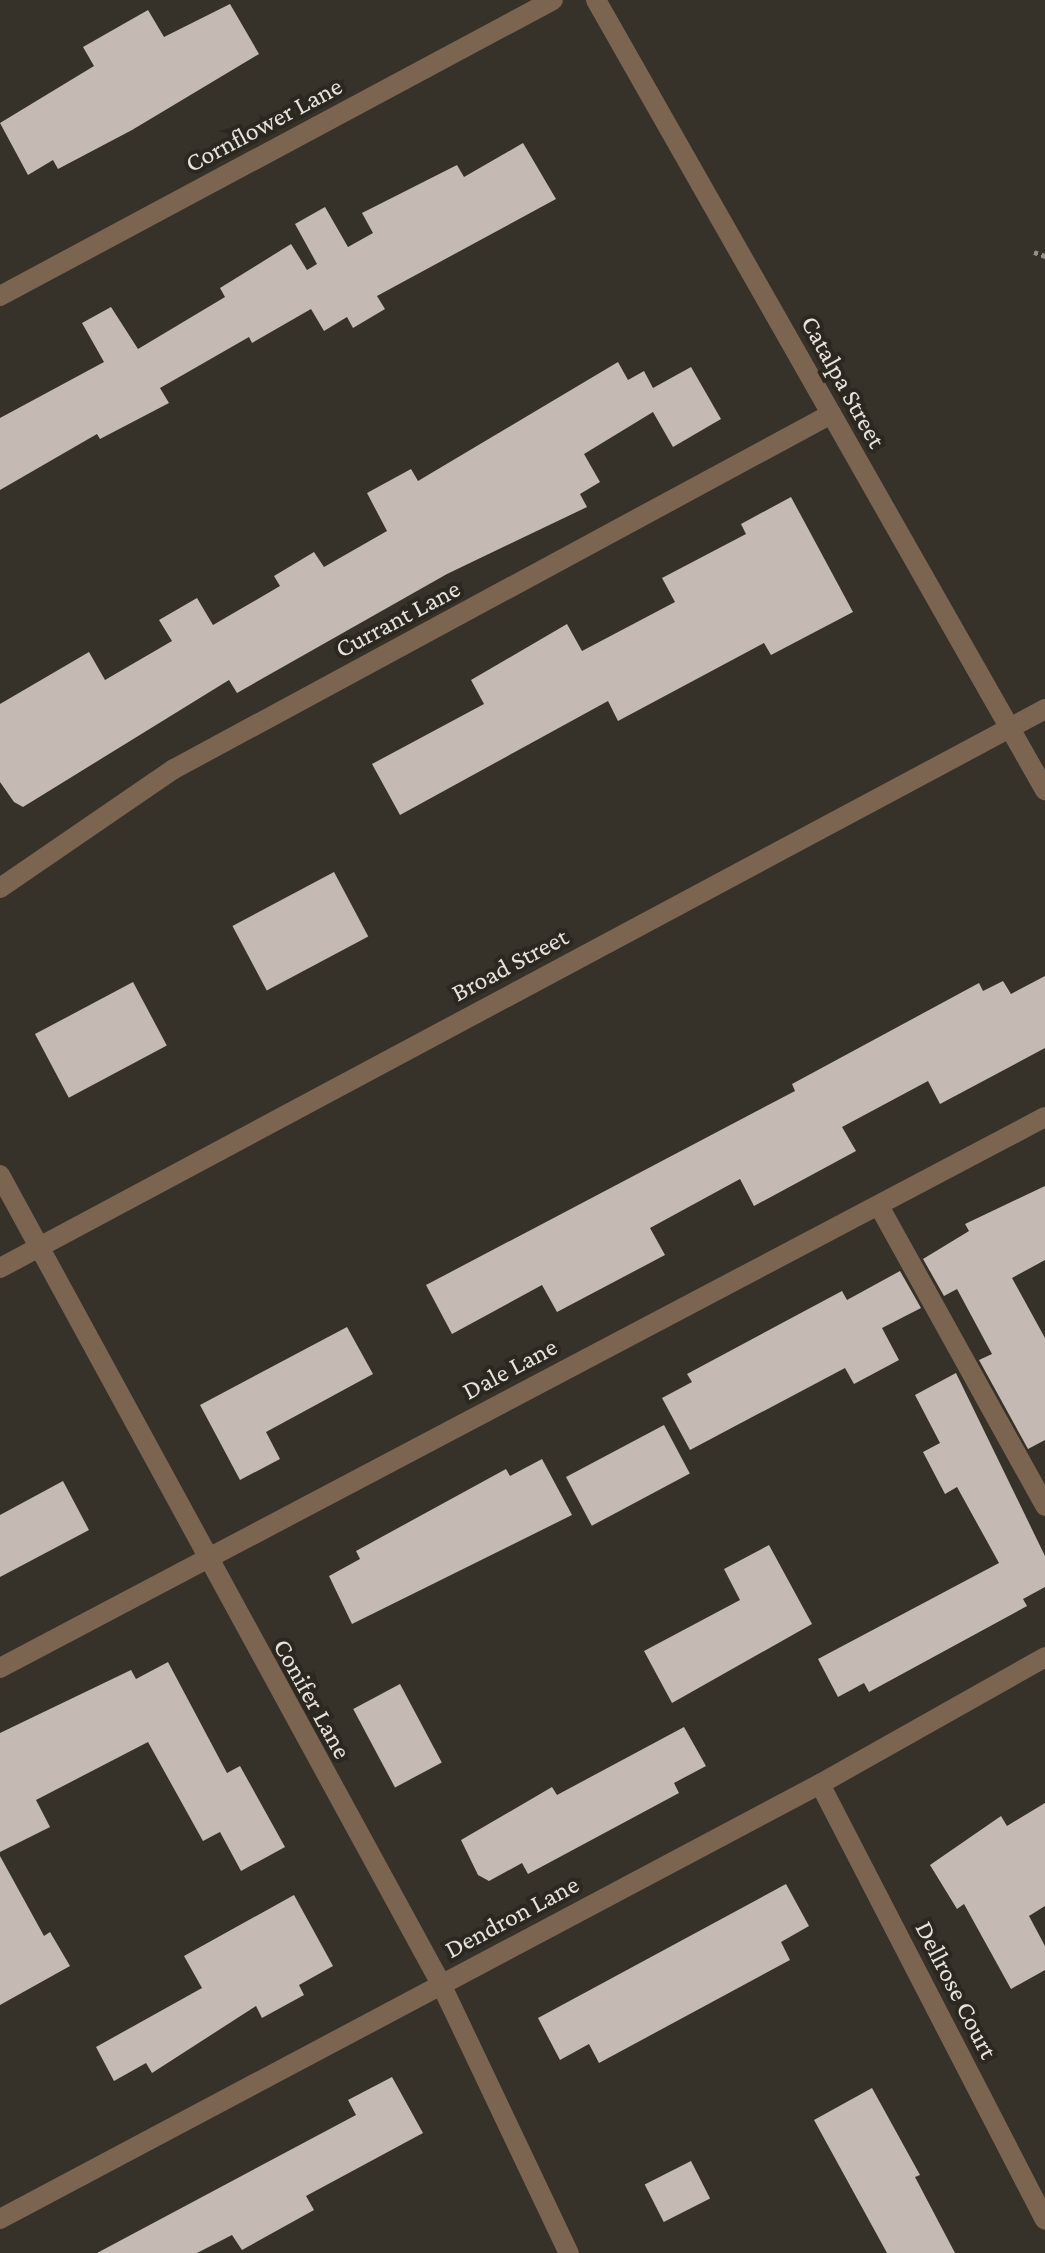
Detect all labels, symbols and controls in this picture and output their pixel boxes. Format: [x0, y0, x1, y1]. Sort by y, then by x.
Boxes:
street label: Cornflower Lane [180, 71, 348, 179]
street label: Catalpa Street [794, 311, 892, 453]
street label: Currant Lane [330, 573, 466, 665]
street label: Broad Street [446, 921, 574, 1009]
street label: Dale Lane [457, 1331, 563, 1407]
street label: Conifer Lane [266, 1634, 358, 1764]
street label: Dendron Lane [440, 1869, 584, 1965]
street label: Dellrose Court [908, 1916, 1004, 2064]

